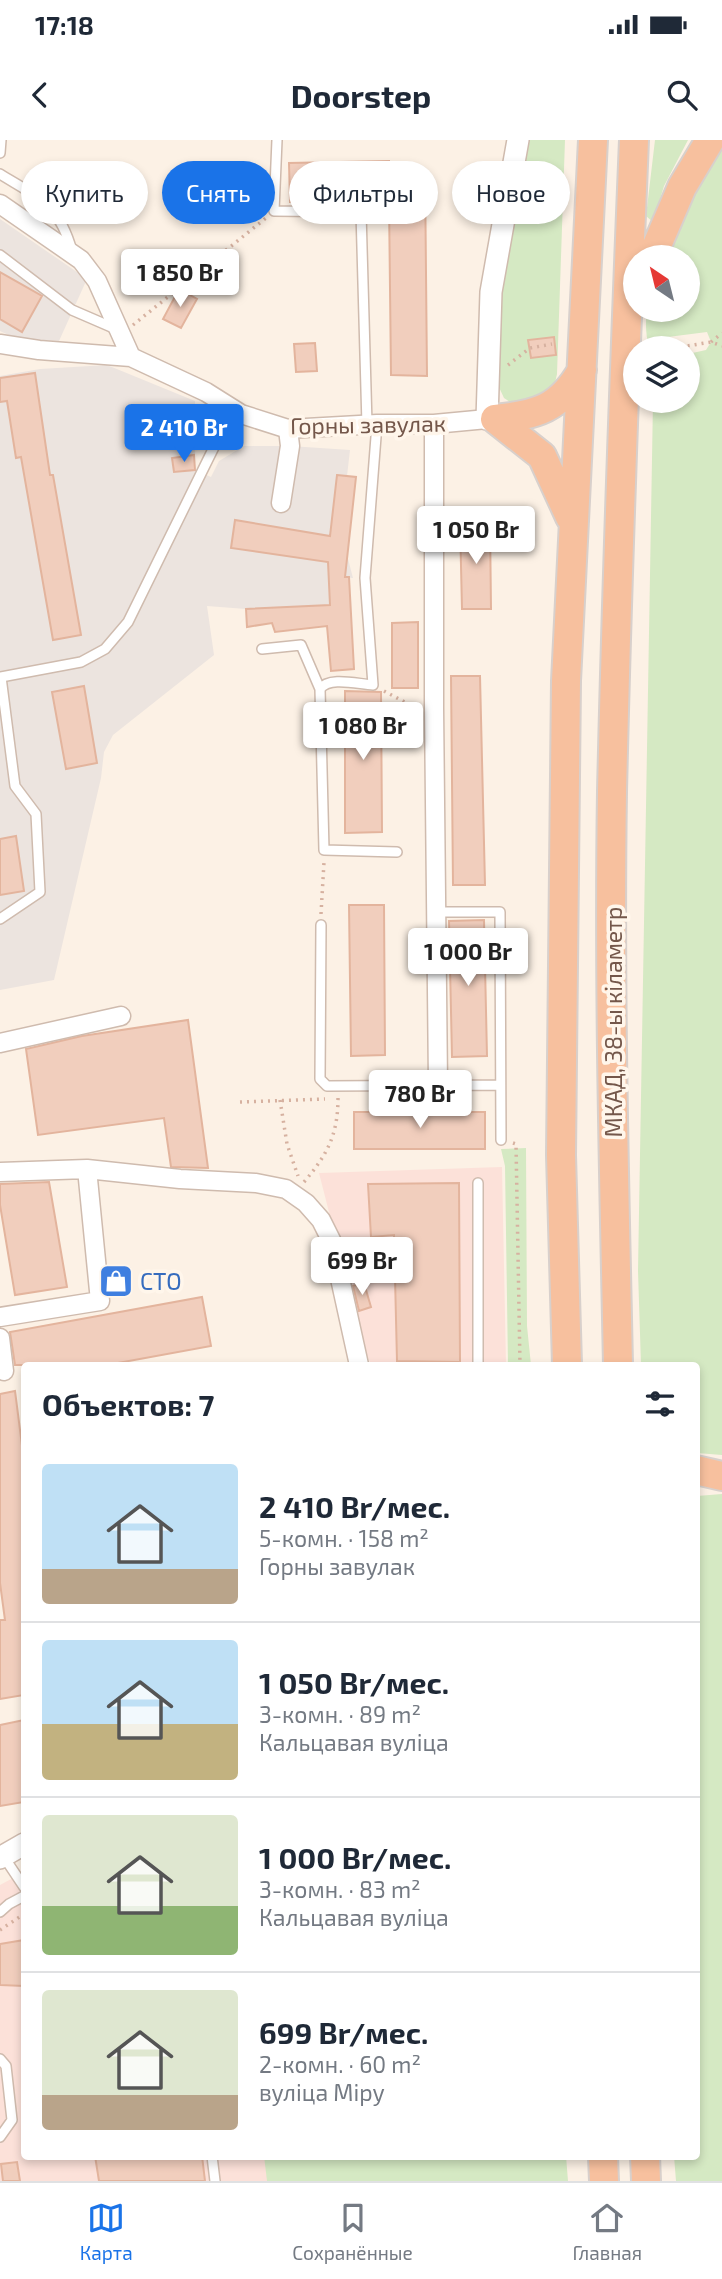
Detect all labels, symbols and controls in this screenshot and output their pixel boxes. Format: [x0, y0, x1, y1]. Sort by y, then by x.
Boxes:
text: 17:18 [35, 9, 94, 40]
icon: back [21, 76, 59, 114]
text: Doorstep [291, 76, 431, 114]
icon: search [663, 76, 701, 114]
chip: Купить [21, 161, 148, 224]
chip: Снять [162, 161, 275, 224]
chip: Фильтры [289, 161, 438, 224]
chip: Новое [452, 161, 570, 224]
north arrow [623, 245, 700, 322]
map controls [623, 245, 700, 413]
pin: 1 850 Br [108, 250, 252, 309]
text: 1 850 Br [137, 258, 223, 286]
button: layers [623, 336, 700, 413]
pin: 2 410 Br [112, 404, 256, 464]
street label: Горны завулак [290, 409, 446, 440]
text: 2 410 Br [141, 413, 227, 441]
pin: 1 050 Br [404, 506, 548, 566]
text: 1 050 Br [433, 515, 519, 543]
pin: 1 080 Br [291, 702, 435, 762]
text: 1 080 Br [319, 711, 407, 739]
street label: МКАД, 38-ы кіламетр [599, 907, 627, 1137]
pin: 1 000 Br [396, 928, 540, 988]
text: 1 000 Br [424, 937, 512, 965]
pin: 780 Br [363, 1070, 477, 1130]
text: 780 Br [385, 1079, 455, 1107]
pin: 699 Br [305, 1238, 419, 1297]
text: 699 Br [327, 1246, 397, 1274]
shop icon: СТО [97, 1262, 135, 1300]
place label: СТО [140, 1267, 182, 1295]
icon: filters [641, 1385, 679, 1423]
text: Объектов: 7 [42, 1386, 214, 1422]
text: 2 410 Br/мес. [259, 1488, 450, 1524]
icon: home [98, 1492, 182, 1576]
text: 5-комн. · 158 m² [259, 1524, 429, 1552]
text: Горны завулак [259, 1552, 415, 1580]
text: 1 050 Br/мес. [259, 1664, 449, 1700]
icon: home [98, 1668, 182, 1752]
text: 3-комн. · 89 m² [259, 1700, 421, 1728]
text: Кальцавая вуліца [259, 1728, 449, 1756]
text: 1 000 Br/мес. [259, 1839, 451, 1875]
icon: home [98, 1843, 182, 1927]
text: 3-комн. · 83 m² [259, 1875, 421, 1903]
text: Кальцавая вуліца [259, 1903, 449, 1931]
text: 699 Br/мес. [259, 2014, 428, 2050]
icon: home [98, 2018, 182, 2102]
text: 2-комн. · 60 m² [259, 2050, 421, 2078]
text: вуліца Міру [259, 2078, 385, 2106]
tab: Карта [80, 2199, 133, 2264]
tab: Сохранённые [292, 2199, 413, 2264]
tab: Главная [572, 2199, 642, 2264]

